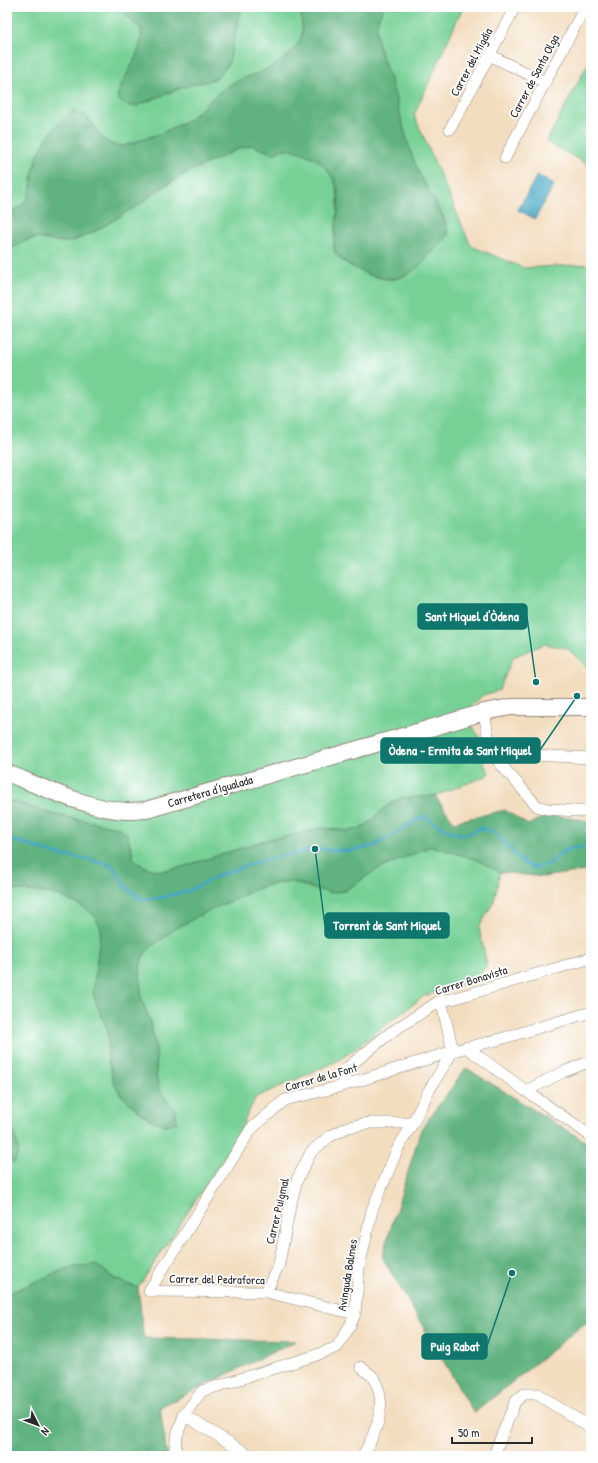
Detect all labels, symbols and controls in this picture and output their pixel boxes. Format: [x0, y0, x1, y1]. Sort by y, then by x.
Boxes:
street label: Carrer del Migdia [446, 24, 496, 99]
street label: Carrer de Santa Olga [505, 31, 563, 121]
callout: Sant Miquel d'Òdena [418, 604, 527, 629]
text: Sant Miquel d'Òdena [425, 607, 520, 626]
callout: Òdena - Ermita de Sant Miquel [381, 738, 540, 763]
text: Òdena - Ermita de Sant Miquel [389, 741, 532, 760]
street label: Carretera d'Igualada [165, 771, 255, 811]
callout: Torrent de Sant Miquel [325, 913, 449, 938]
text: Torrent de Sant Miquel [332, 916, 442, 935]
street label: Carrer Bonavista [433, 961, 509, 999]
street label: Carrer de la Font [283, 1058, 360, 1095]
street label: Carrer Puigmal [261, 1176, 293, 1246]
street label: Avinguda Balmes [333, 1237, 361, 1312]
street label: Carrer del Pedraforca [169, 1270, 265, 1288]
callout: Puig Rabat [422, 1334, 487, 1359]
text: Puig Rabat [430, 1337, 480, 1356]
north arrow [18, 1405, 58, 1445]
scale bar [452, 1419, 532, 1445]
text: 50 m [458, 1424, 479, 1441]
text: N [38, 1425, 53, 1439]

